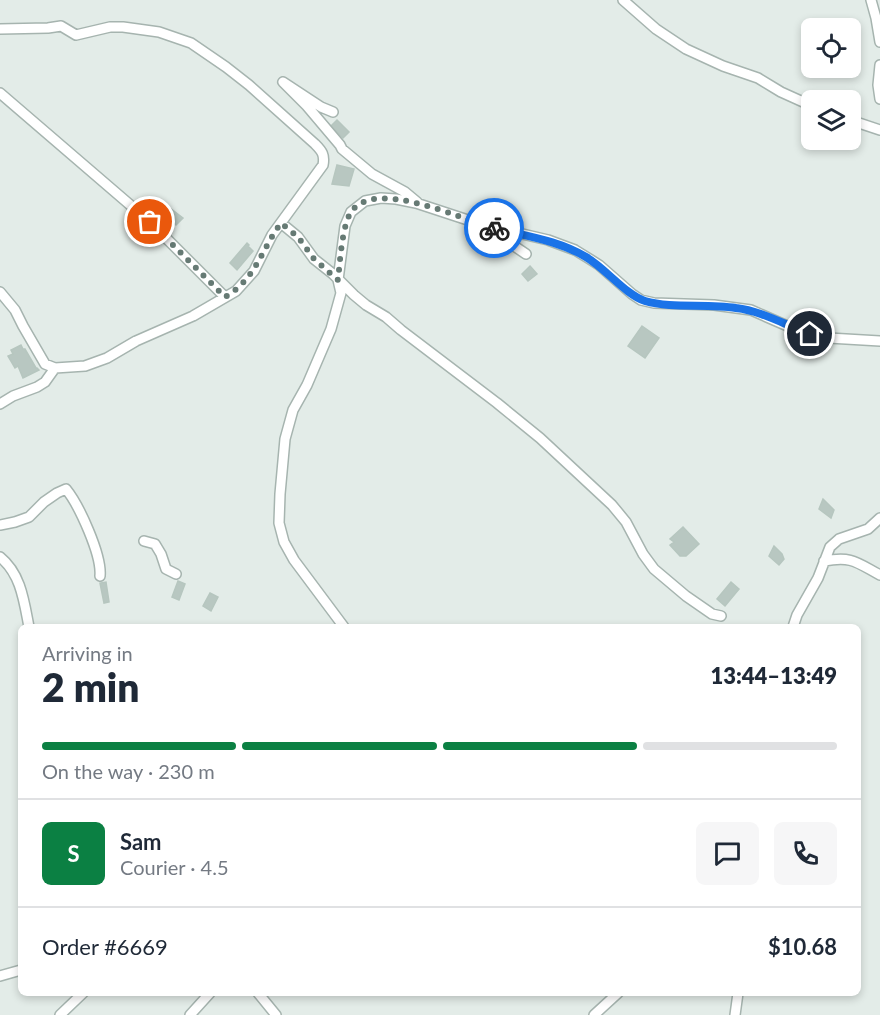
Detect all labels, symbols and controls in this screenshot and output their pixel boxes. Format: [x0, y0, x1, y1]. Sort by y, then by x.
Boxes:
map controls [801, 18, 861, 150]
button: locate [801, 18, 861, 78]
button: layers [801, 90, 861, 150]
pin [124, 196, 175, 247]
courier [464, 198, 524, 258]
icon: bag [133, 205, 166, 238]
icon: bike [478, 212, 511, 245]
pin [784, 308, 835, 359]
icon: home [793, 317, 826, 350]
text: Arriving in [42, 641, 133, 665]
text: 13:44–13:49 [711, 662, 837, 689]
text: 2 min [42, 664, 139, 710]
text: On the way · 230 m [42, 759, 215, 783]
button: chat [696, 822, 759, 885]
button: phone [774, 822, 837, 885]
text: Sam [120, 828, 162, 855]
text: S [67, 840, 80, 867]
text: Courier · 4.5 [120, 855, 229, 879]
text: Order #6669 [42, 933, 168, 960]
text: $10.68 [768, 933, 837, 960]

